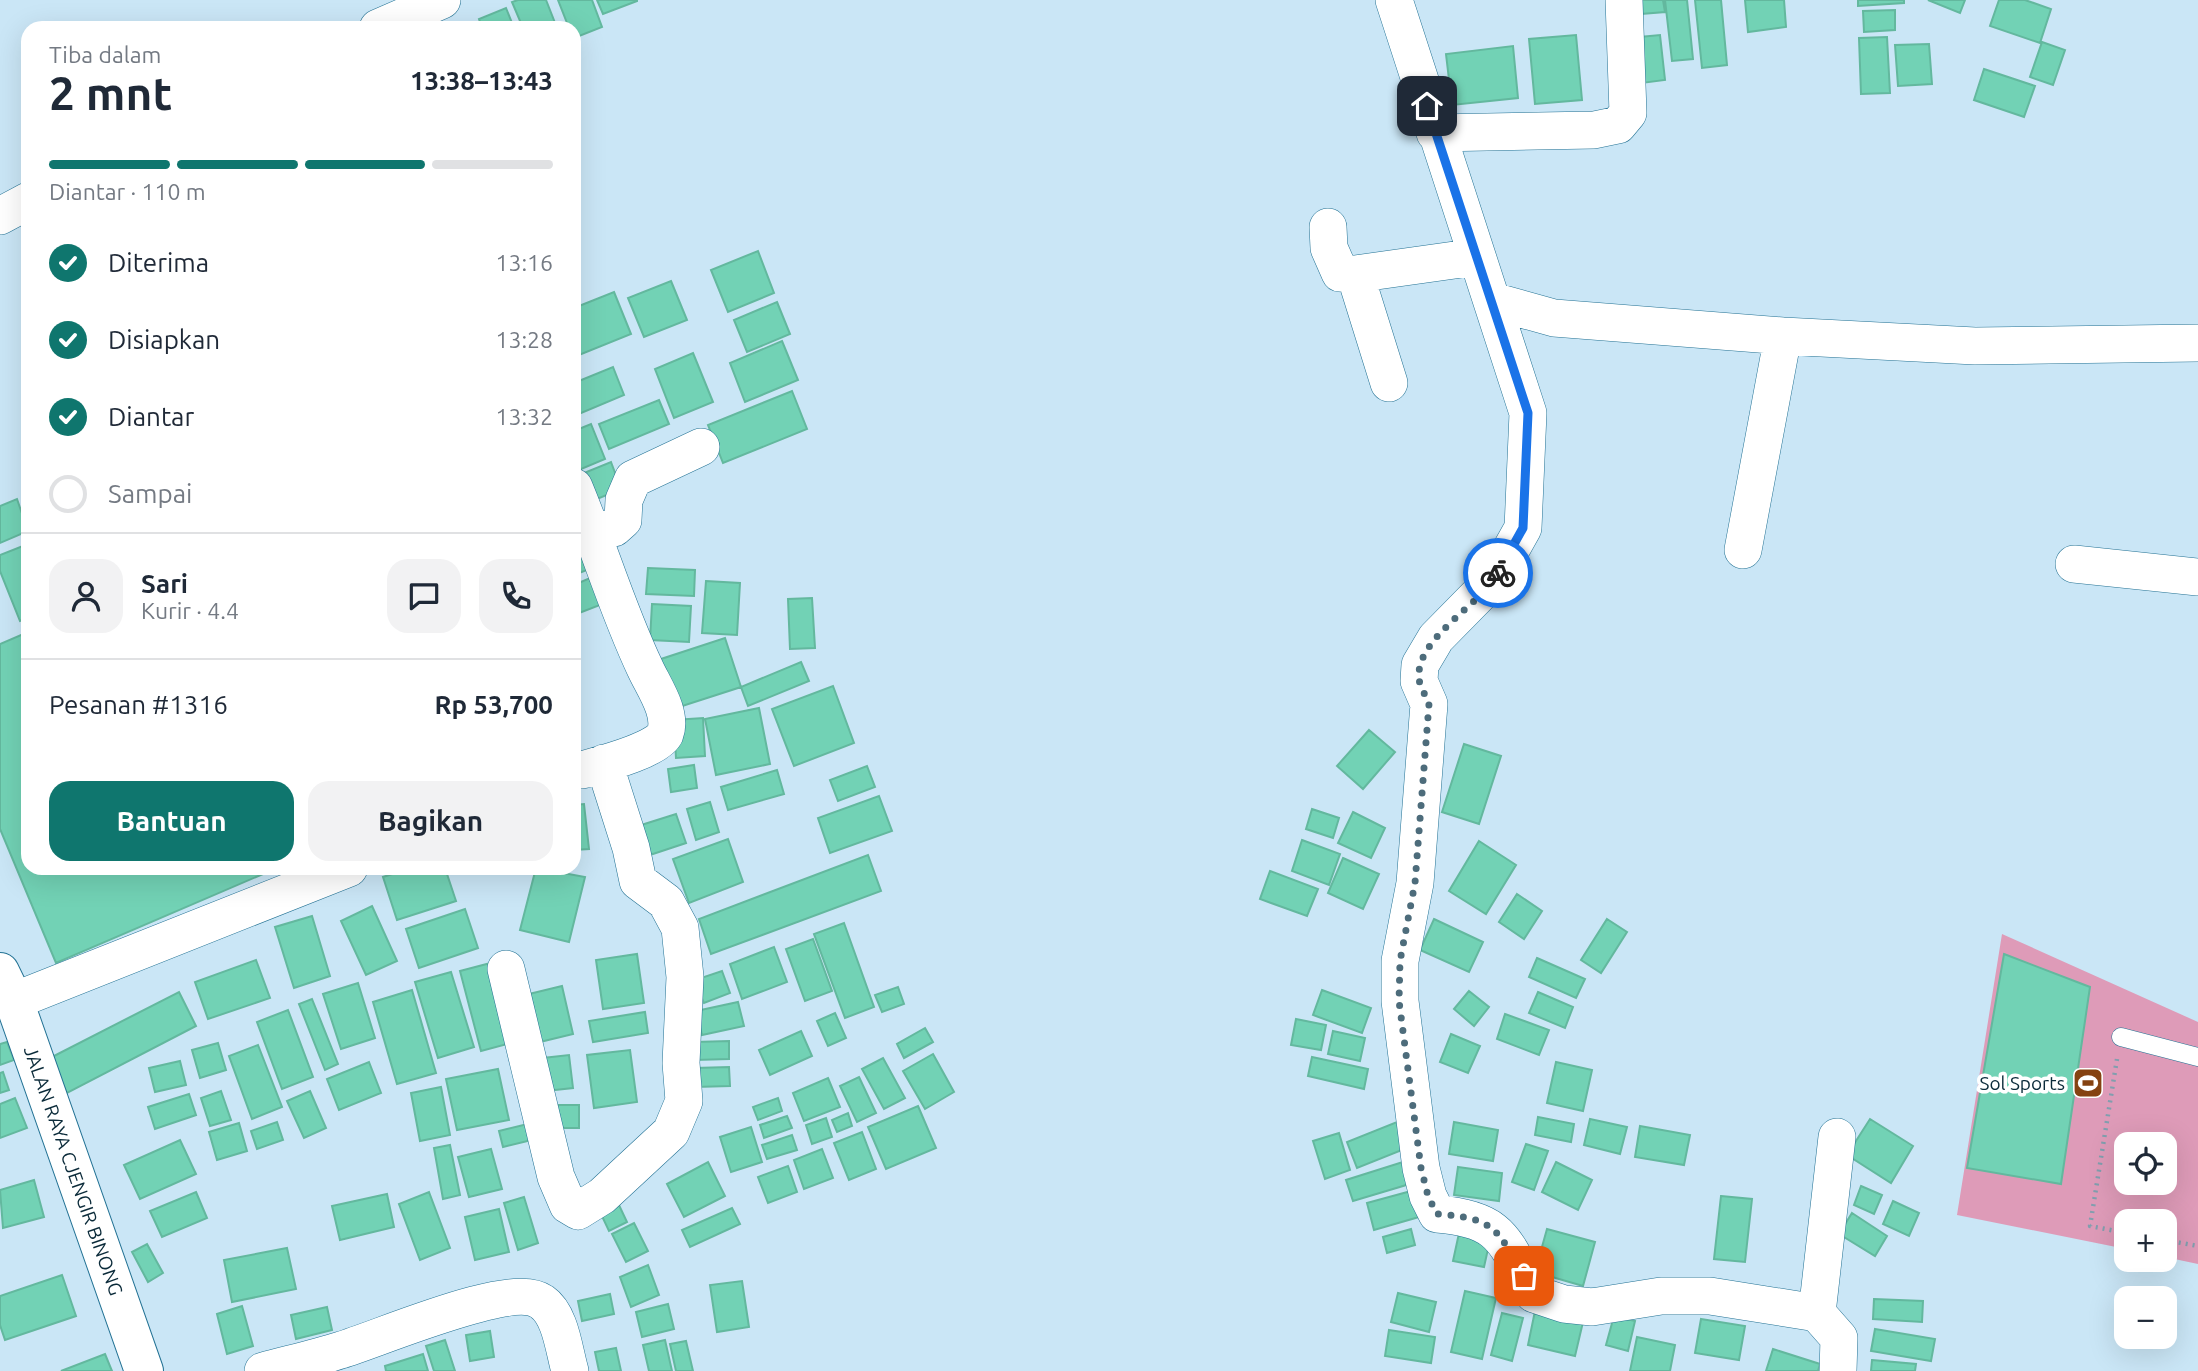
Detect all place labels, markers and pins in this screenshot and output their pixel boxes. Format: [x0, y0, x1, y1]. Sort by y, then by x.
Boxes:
pin [1397, 76, 1457, 136]
sports icon: Sol Sports [2071, 1066, 2105, 1100]
place label: Sol Sports [1979, 1072, 2065, 1094]
pin [1494, 1246, 1554, 1306]

